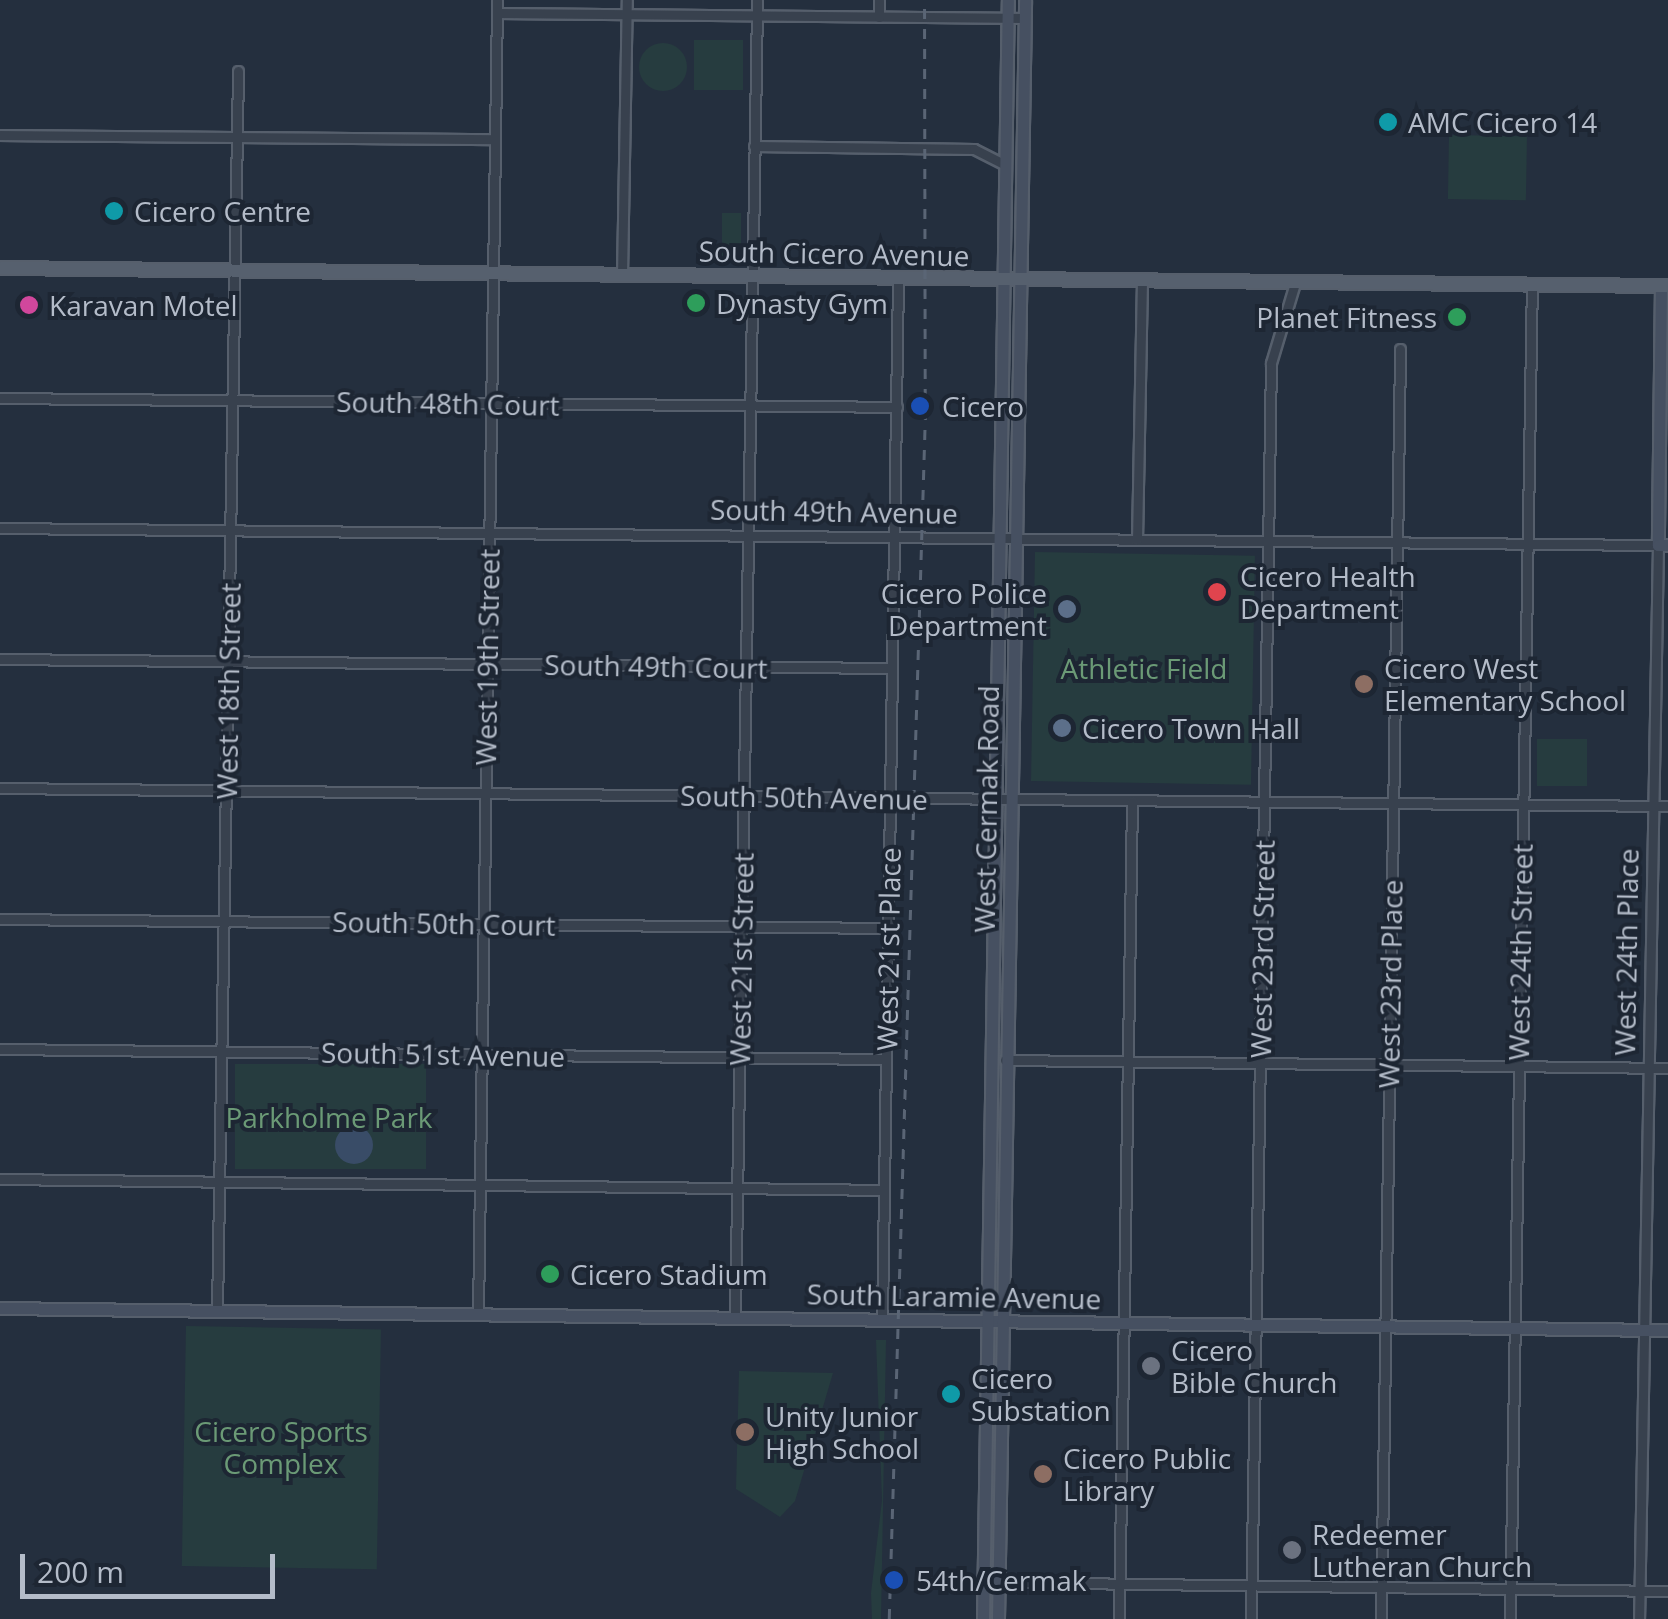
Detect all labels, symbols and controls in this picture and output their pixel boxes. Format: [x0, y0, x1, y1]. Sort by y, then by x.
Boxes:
place label: AMC Cicero 14 [1408, 105, 1597, 139]
marker: AMC Cicero 14 [1377, 111, 1399, 133]
place label: Cicero Centre [134, 194, 311, 228]
marker: Cicero Centre [103, 200, 125, 222]
street label: South Cicero Avenue [698, 234, 970, 272]
place label: Dynasty Gym [716, 286, 888, 320]
place label: Karavan Motel [49, 288, 237, 322]
marker: Dynasty Gym [685, 292, 707, 314]
marker: Karavan Motel [18, 294, 40, 316]
place label: Planet Fitness [1256, 300, 1437, 334]
marker: Planet Fitness [1446, 306, 1468, 328]
street label: South 48th Court [336, 384, 560, 422]
place label: Cicero [942, 389, 1024, 423]
marker: Cicero [907, 393, 933, 419]
street label: South 49th Avenue [710, 492, 958, 530]
street label: West 19th Street [468, 548, 506, 766]
place label: Cicero Health Department [1240, 559, 1416, 625]
place label: Cicero Police Department [881, 576, 1047, 642]
marker: Cicero Health Department [1204, 579, 1230, 605]
street label: West 18th Street [209, 582, 247, 800]
marker: Cicero Police Department [1056, 598, 1078, 620]
street label: South 49th Court [544, 647, 768, 685]
park label: Athletic Field [1061, 651, 1227, 685]
place label: Cicero West Elementary School [1384, 651, 1626, 717]
marker: Cicero West Elementary School [1353, 673, 1375, 695]
street label: West Cermak Road [967, 685, 1005, 933]
place label: Cicero Town Hall [1082, 711, 1300, 745]
marker: Cicero Town Hall [1051, 717, 1073, 739]
street label: South 50th Avenue [680, 778, 928, 816]
street label: West 23rd Street [1243, 840, 1281, 1058]
street label: West 24th Street [1501, 843, 1539, 1061]
street label: West 21st Place [869, 847, 907, 1051]
street label: West 24th Place [1607, 848, 1645, 1056]
street label: West 21st Street [722, 852, 760, 1066]
street label: West 23rd Place [1371, 879, 1409, 1089]
street label: South 50th Court [332, 904, 556, 942]
street label: South 51st Avenue [321, 1035, 565, 1073]
park label: Parkholme Park [225, 1100, 433, 1134]
place label: Cicero Stadium [570, 1257, 768, 1291]
marker: Cicero Stadium [539, 1263, 561, 1285]
street label: South Laramie Avenue [807, 1277, 1101, 1315]
place label: Cicero Bible Church [1171, 1333, 1337, 1399]
marker: Cicero Bible Church [1140, 1355, 1162, 1377]
place label: Cicero Substation [971, 1361, 1111, 1427]
marker: Cicero Substation [940, 1383, 962, 1405]
place label: Unity Junior High School [765, 1399, 919, 1465]
park label: Cicero Sports Complex [194, 1414, 368, 1480]
marker: Unity Junior High School [734, 1421, 756, 1443]
place label: Cicero Public Library [1063, 1441, 1231, 1507]
marker: Cicero Public Library [1032, 1463, 1054, 1485]
place label: Redeemer Lutheran Church [1312, 1517, 1532, 1583]
scale bar [25, 1534, 280, 1596]
marker: Redeemer Lutheran Church [1281, 1539, 1303, 1561]
text: 200 m [37, 1551, 124, 1592]
place label: 54th/Cermak [916, 1563, 1086, 1597]
marker: 54th/Cermak [881, 1567, 907, 1593]

